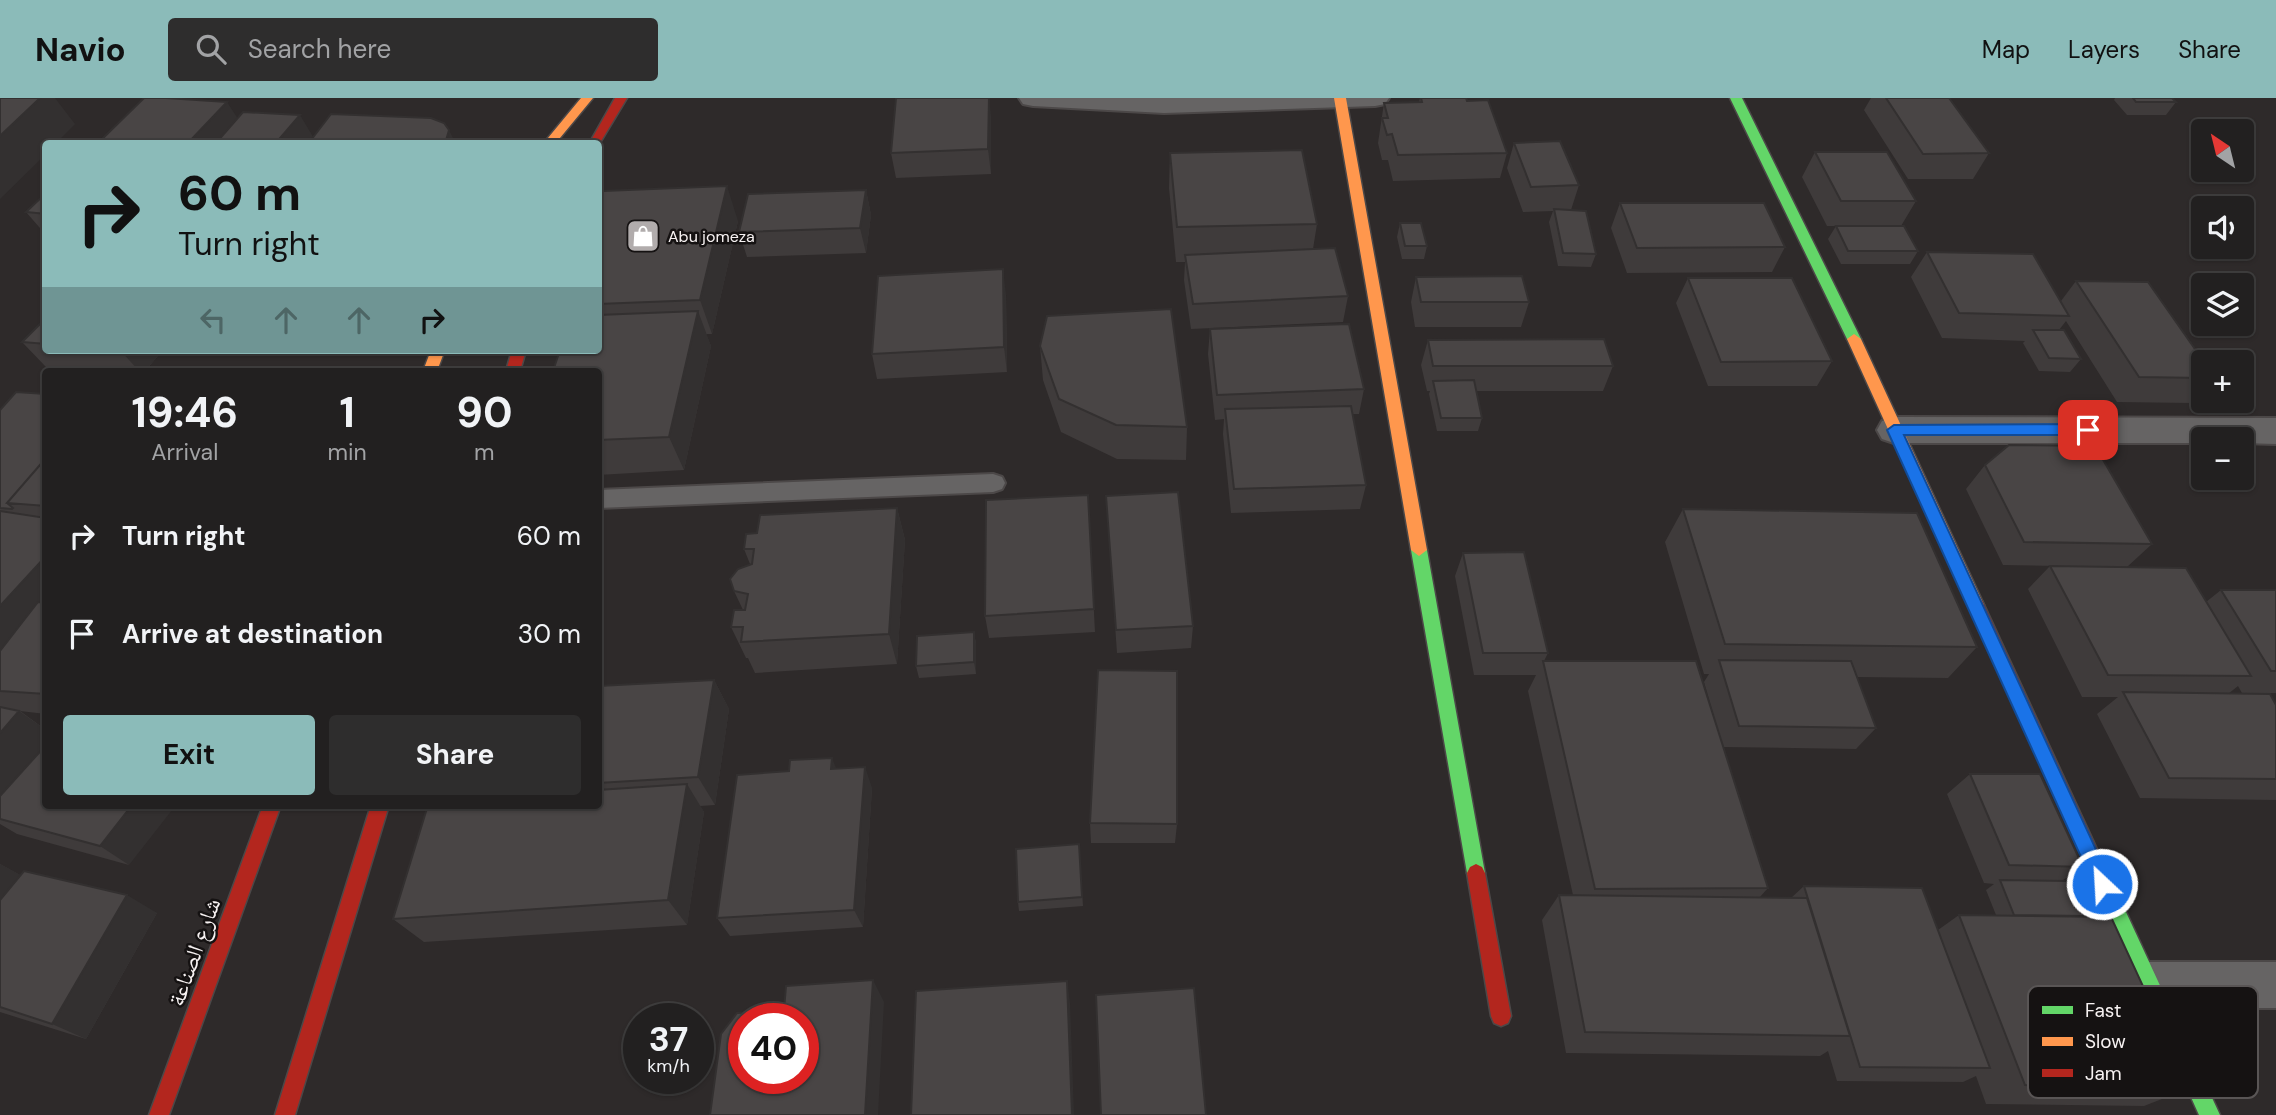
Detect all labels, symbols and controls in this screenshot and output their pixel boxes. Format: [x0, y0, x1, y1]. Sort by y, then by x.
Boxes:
search box [168, 18, 658, 81]
text: Navio [35, 28, 126, 71]
icon: search [192, 30, 230, 68]
text: Search here [248, 32, 391, 66]
text: Map [1982, 34, 2030, 65]
text: Layers [2068, 34, 2140, 65]
text: Share [2178, 34, 2241, 65]
north arrow [2191, 119, 2254, 182]
map controls [2191, 119, 2254, 490]
text: 60 m [178, 161, 301, 225]
icon: right [63, 168, 154, 259]
button: sound [2191, 196, 2254, 259]
shop icon: Abu jomeza [624, 217, 662, 255]
text: Turn right [178, 223, 320, 265]
place label: Abu jomeza [668, 226, 755, 247]
button: layers [2191, 273, 2254, 336]
icon: left [194, 301, 232, 339]
icon: ahead [267, 301, 305, 339]
icon: ahead [340, 301, 378, 339]
icon: right [413, 301, 451, 339]
button: + [2191, 350, 2254, 413]
text: 19:46 [131, 385, 238, 440]
text: 1 [339, 385, 355, 440]
text: 90 [456, 385, 512, 440]
pin [2058, 400, 2118, 460]
icon: arrive [2069, 411, 2107, 449]
button: − [2191, 427, 2254, 490]
text: Arrival [151, 437, 218, 467]
text: min [328, 437, 367, 467]
text: m [474, 437, 495, 467]
icon: right [63, 517, 101, 555]
text: Turn right [122, 519, 246, 553]
text: 60 m [517, 519, 581, 553]
icon: arrive [63, 615, 101, 653]
text: Arrive at destination [122, 617, 383, 651]
text: 30 m [518, 617, 581, 651]
button: Exit [63, 715, 315, 795]
button: Share [329, 715, 581, 795]
position arrow [2065, 847, 2139, 921]
street label: شارع الصناعة [161, 894, 227, 1010]
legend [2028, 986, 2258, 1098]
text: Fast [2085, 998, 2121, 1023]
speed limit sign: 40 [728, 1003, 819, 1094]
text: 37 [649, 1016, 688, 1062]
text: Slow [2085, 1029, 2126, 1054]
text: km/h [647, 1054, 690, 1078]
text: Jam [2085, 1061, 2122, 1086]

